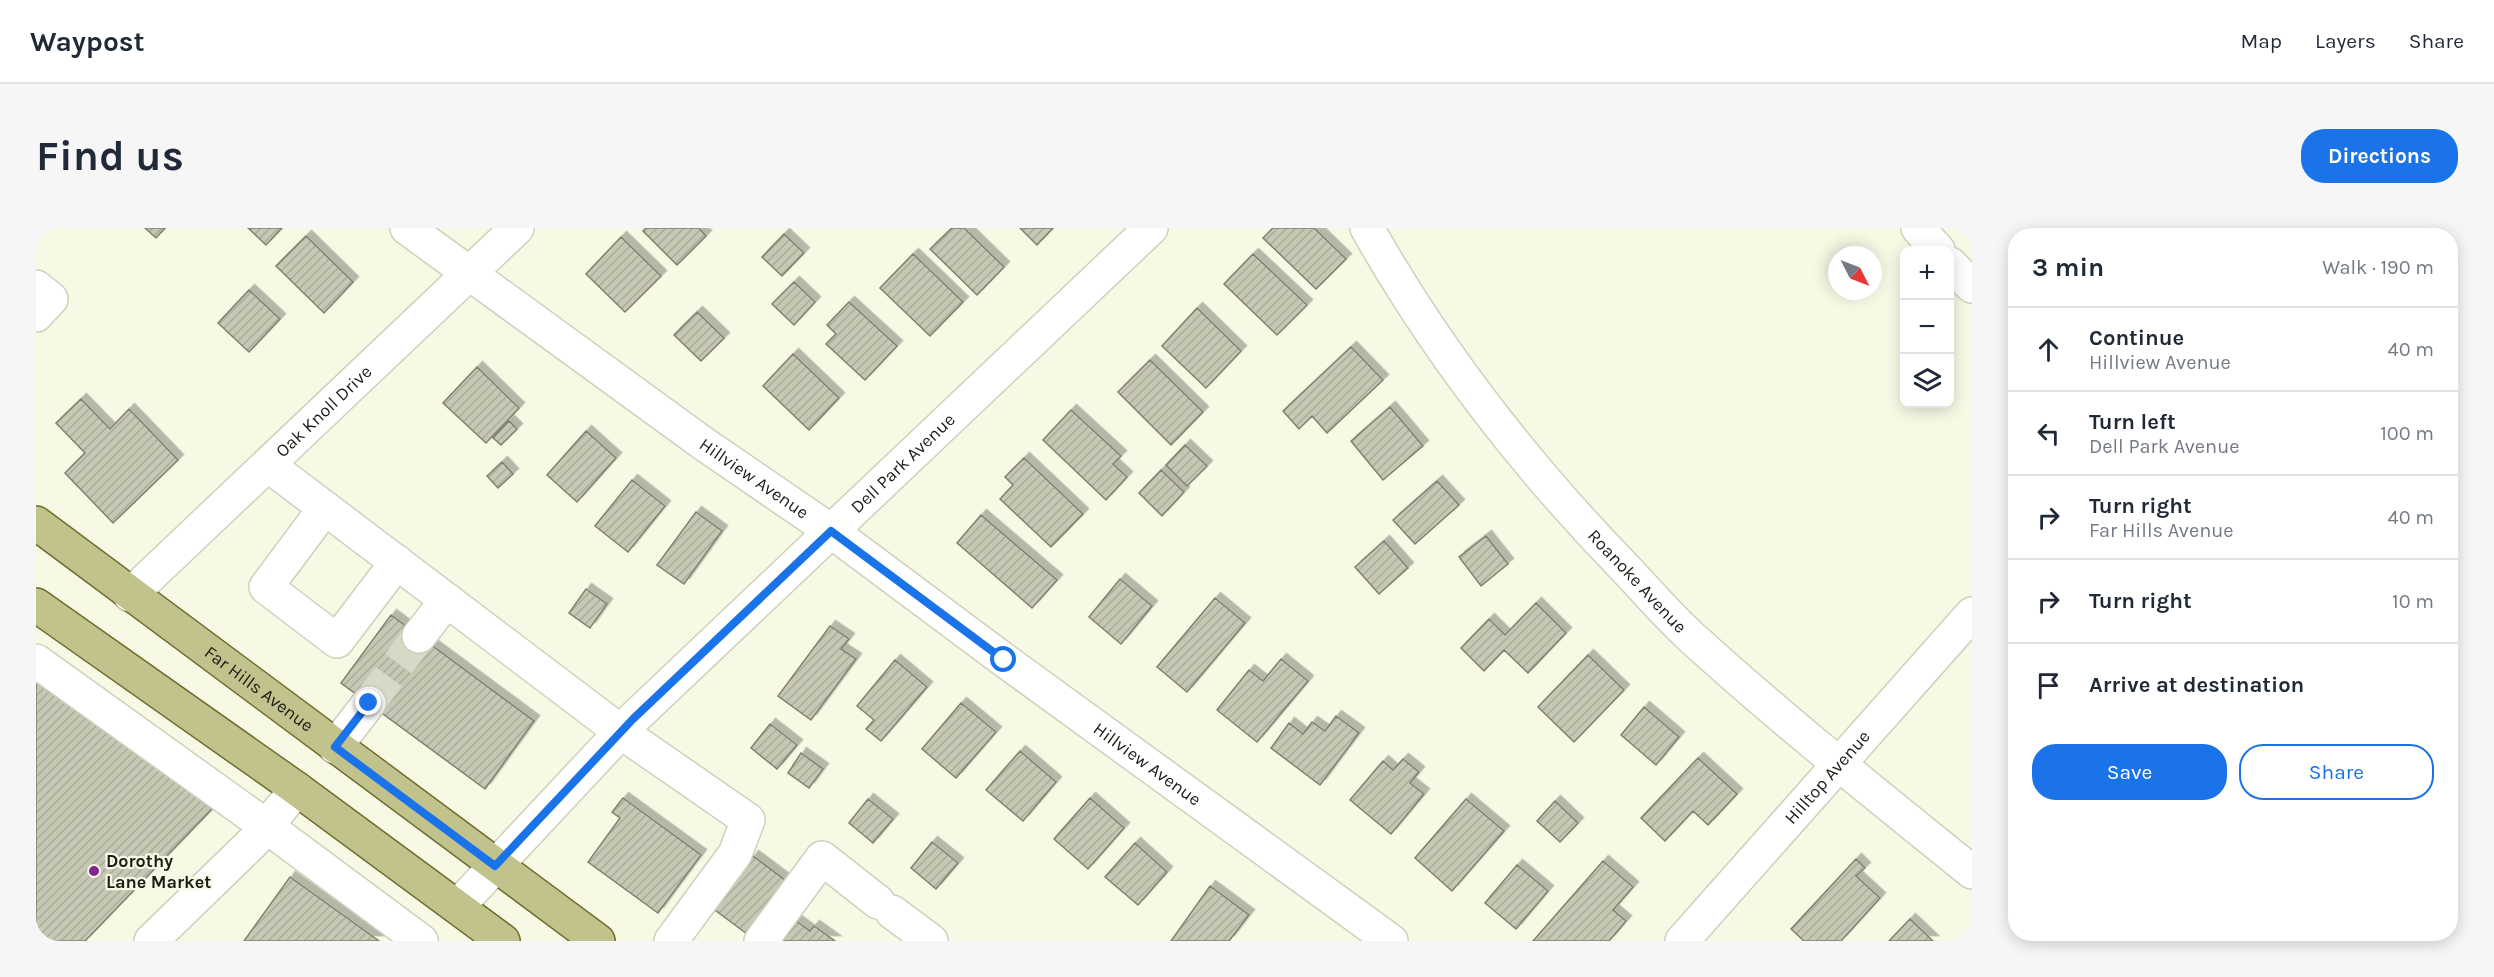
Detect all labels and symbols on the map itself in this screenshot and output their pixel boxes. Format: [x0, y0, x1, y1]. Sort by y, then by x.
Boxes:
north arrow [1828, 246, 1882, 300]
street label: Oak Knoll Drive [271, 361, 376, 462]
street label: Dell Park Avenue [846, 409, 960, 518]
street label: Hillview Avenue [695, 433, 813, 524]
street label: Roanoke Avenue [1583, 525, 1691, 638]
street label: Far Hills Avenue [200, 641, 318, 737]
route start [990, 646, 1016, 672]
route end [355, 689, 381, 715]
street label: Hillview Avenue [1089, 718, 1205, 810]
street label: Hilltop Avenue [1780, 726, 1875, 829]
place label: Dorothy Lane Market [106, 850, 211, 893]
marker: Dorothy Lane Market [87, 864, 101, 878]

